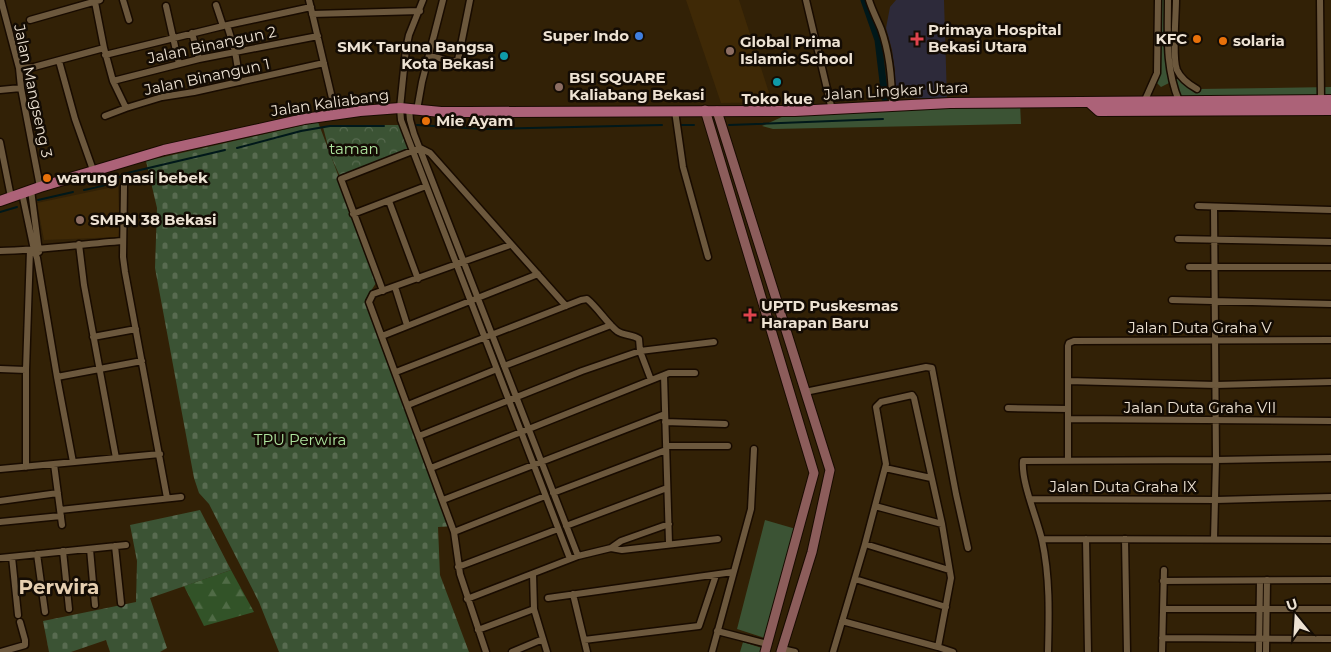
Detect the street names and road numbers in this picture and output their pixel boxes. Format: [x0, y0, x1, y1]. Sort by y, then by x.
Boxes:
street label: Jalan Mangseng 3 [10, 21, 57, 159]
street label: Jalan Binangun 2 [145, 22, 278, 68]
street label: Jalan Binangun 1 [142, 54, 271, 99]
street label: Jalan Lingkar Utara [822, 77, 969, 104]
street label: Jalan Kaliabang [269, 85, 390, 120]
street label: Jalan Duta Graha V [1127, 318, 1272, 337]
street label: Jalan Duta Graha VII [1123, 398, 1276, 417]
street label: Jalan Duta Graha IX [1048, 477, 1197, 496]

